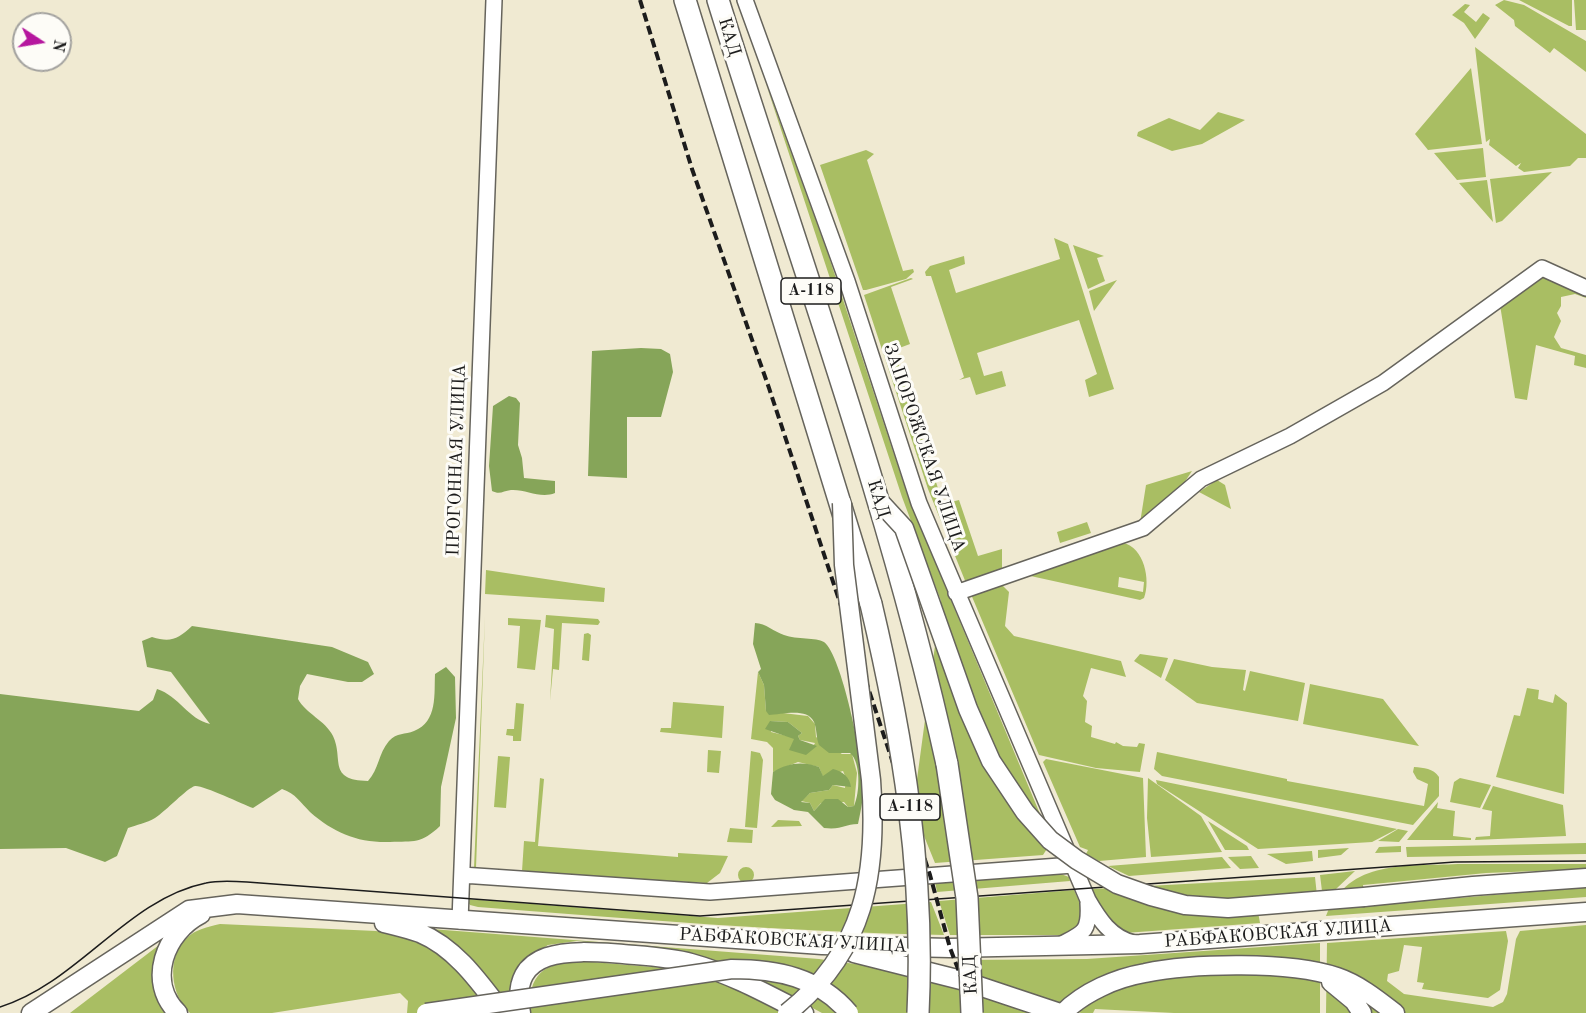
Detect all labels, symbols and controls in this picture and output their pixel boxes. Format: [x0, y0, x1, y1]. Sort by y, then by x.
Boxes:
north arrow [12, 12, 72, 72]
street label: КАД [713, 15, 745, 59]
text: N [49, 38, 67, 53]
road number: А-118 [781, 278, 841, 304]
street label: ЗАПОРОЖСКАЯ УЛИЦА [878, 341, 970, 555]
street label: ПРОГОННАЯ УЛИЦА [443, 364, 471, 556]
street label: КАД [862, 477, 894, 521]
road number: А-118 [880, 794, 940, 820]
street label: РАБФАКОВСКАЯ УЛИЦА [1163, 915, 1393, 953]
street label: РАБФАКОВСКАЯ УЛИЦА [678, 924, 908, 958]
street label: КАД [959, 955, 983, 995]

